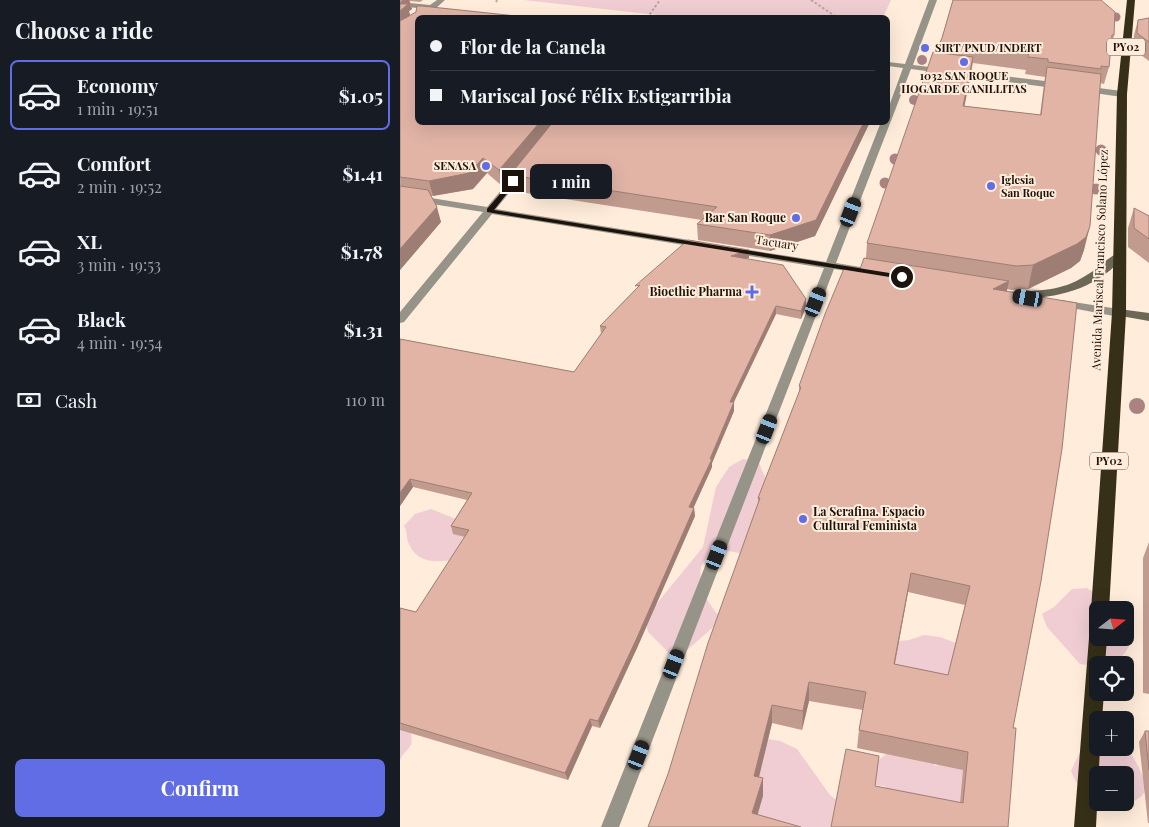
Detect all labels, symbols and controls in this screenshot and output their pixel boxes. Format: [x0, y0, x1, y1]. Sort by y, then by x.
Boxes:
text: Choose a ride [15, 15, 153, 45]
text: Flor de la Canela [460, 33, 606, 59]
road number: PY02 [1107, 38, 1145, 56]
place label: SIRT/PNUD/INDERT [935, 40, 1042, 55]
marker: SIRT/PNUD/INDERT [919, 42, 931, 54]
marker: 1032 SAN ROQUE HOGAR DE CANILLITAS [958, 56, 970, 68]
place label: 1032 SAN ROQUE HOGAR DE CANILLITAS [901, 68, 1027, 96]
text: Economy [77, 72, 158, 98]
icon: car [17, 73, 62, 118]
text: $1.05 [339, 82, 383, 108]
text: Mariscal José Félix Estigarribia [460, 82, 732, 108]
text: 1 min · 19:51 [77, 98, 158, 119]
street label: Avenida Mariscal Francisco Solano López [1087, 149, 1111, 372]
text: Comfort [77, 150, 151, 176]
icon: car [17, 151, 62, 196]
place label: SENASA [434, 158, 477, 173]
text: $1.41 [342, 160, 383, 186]
marker: SENASA [480, 160, 492, 172]
callout: 1 min [530, 164, 613, 198]
route end [502, 170, 524, 192]
text: 1 min [551, 171, 591, 192]
place label: Iglesia San Roque [1001, 172, 1055, 200]
text: 2 min · 19:52 [77, 176, 162, 197]
marker: Iglesia San Roque [985, 180, 997, 192]
car [838, 195, 863, 229]
place label: Bar San Roque [705, 209, 786, 225]
marker: Bar San Roque [790, 212, 802, 224]
text: XL [77, 228, 102, 254]
icon: car [17, 229, 62, 274]
street label: Tacuary [754, 231, 800, 253]
text: $1.78 [341, 238, 383, 264]
text: 3 min · 19:53 [77, 254, 161, 275]
route start [891, 266, 913, 288]
place label: Bioethic Pharma [650, 283, 743, 299]
car [803, 285, 828, 319]
marker: Bioethic Pharma [746, 286, 758, 298]
car [1011, 288, 1044, 308]
text: Black [77, 306, 126, 332]
icon: car [17, 307, 62, 352]
text: $1.31 [344, 316, 383, 342]
text: 4 min · 19:54 [77, 332, 162, 353]
icon: cash [15, 386, 43, 414]
text: Cash [55, 387, 97, 413]
text: 110 m [345, 389, 385, 410]
car [754, 412, 779, 446]
road number: PY02 [1090, 452, 1128, 470]
place label: La Serafina. Espacio Cultural Feminista [813, 503, 925, 533]
marker: La Serafina. Espacio Cultural Feminista [797, 513, 809, 525]
car [704, 538, 729, 572]
north arrow [1089, 601, 1134, 646]
map controls [1089, 601, 1134, 811]
car [661, 647, 686, 681]
button: locate [1089, 656, 1134, 701]
button: + [1089, 711, 1134, 756]
car [626, 738, 651, 772]
button: Confirm [15, 759, 385, 817]
button: − [1089, 766, 1134, 811]

